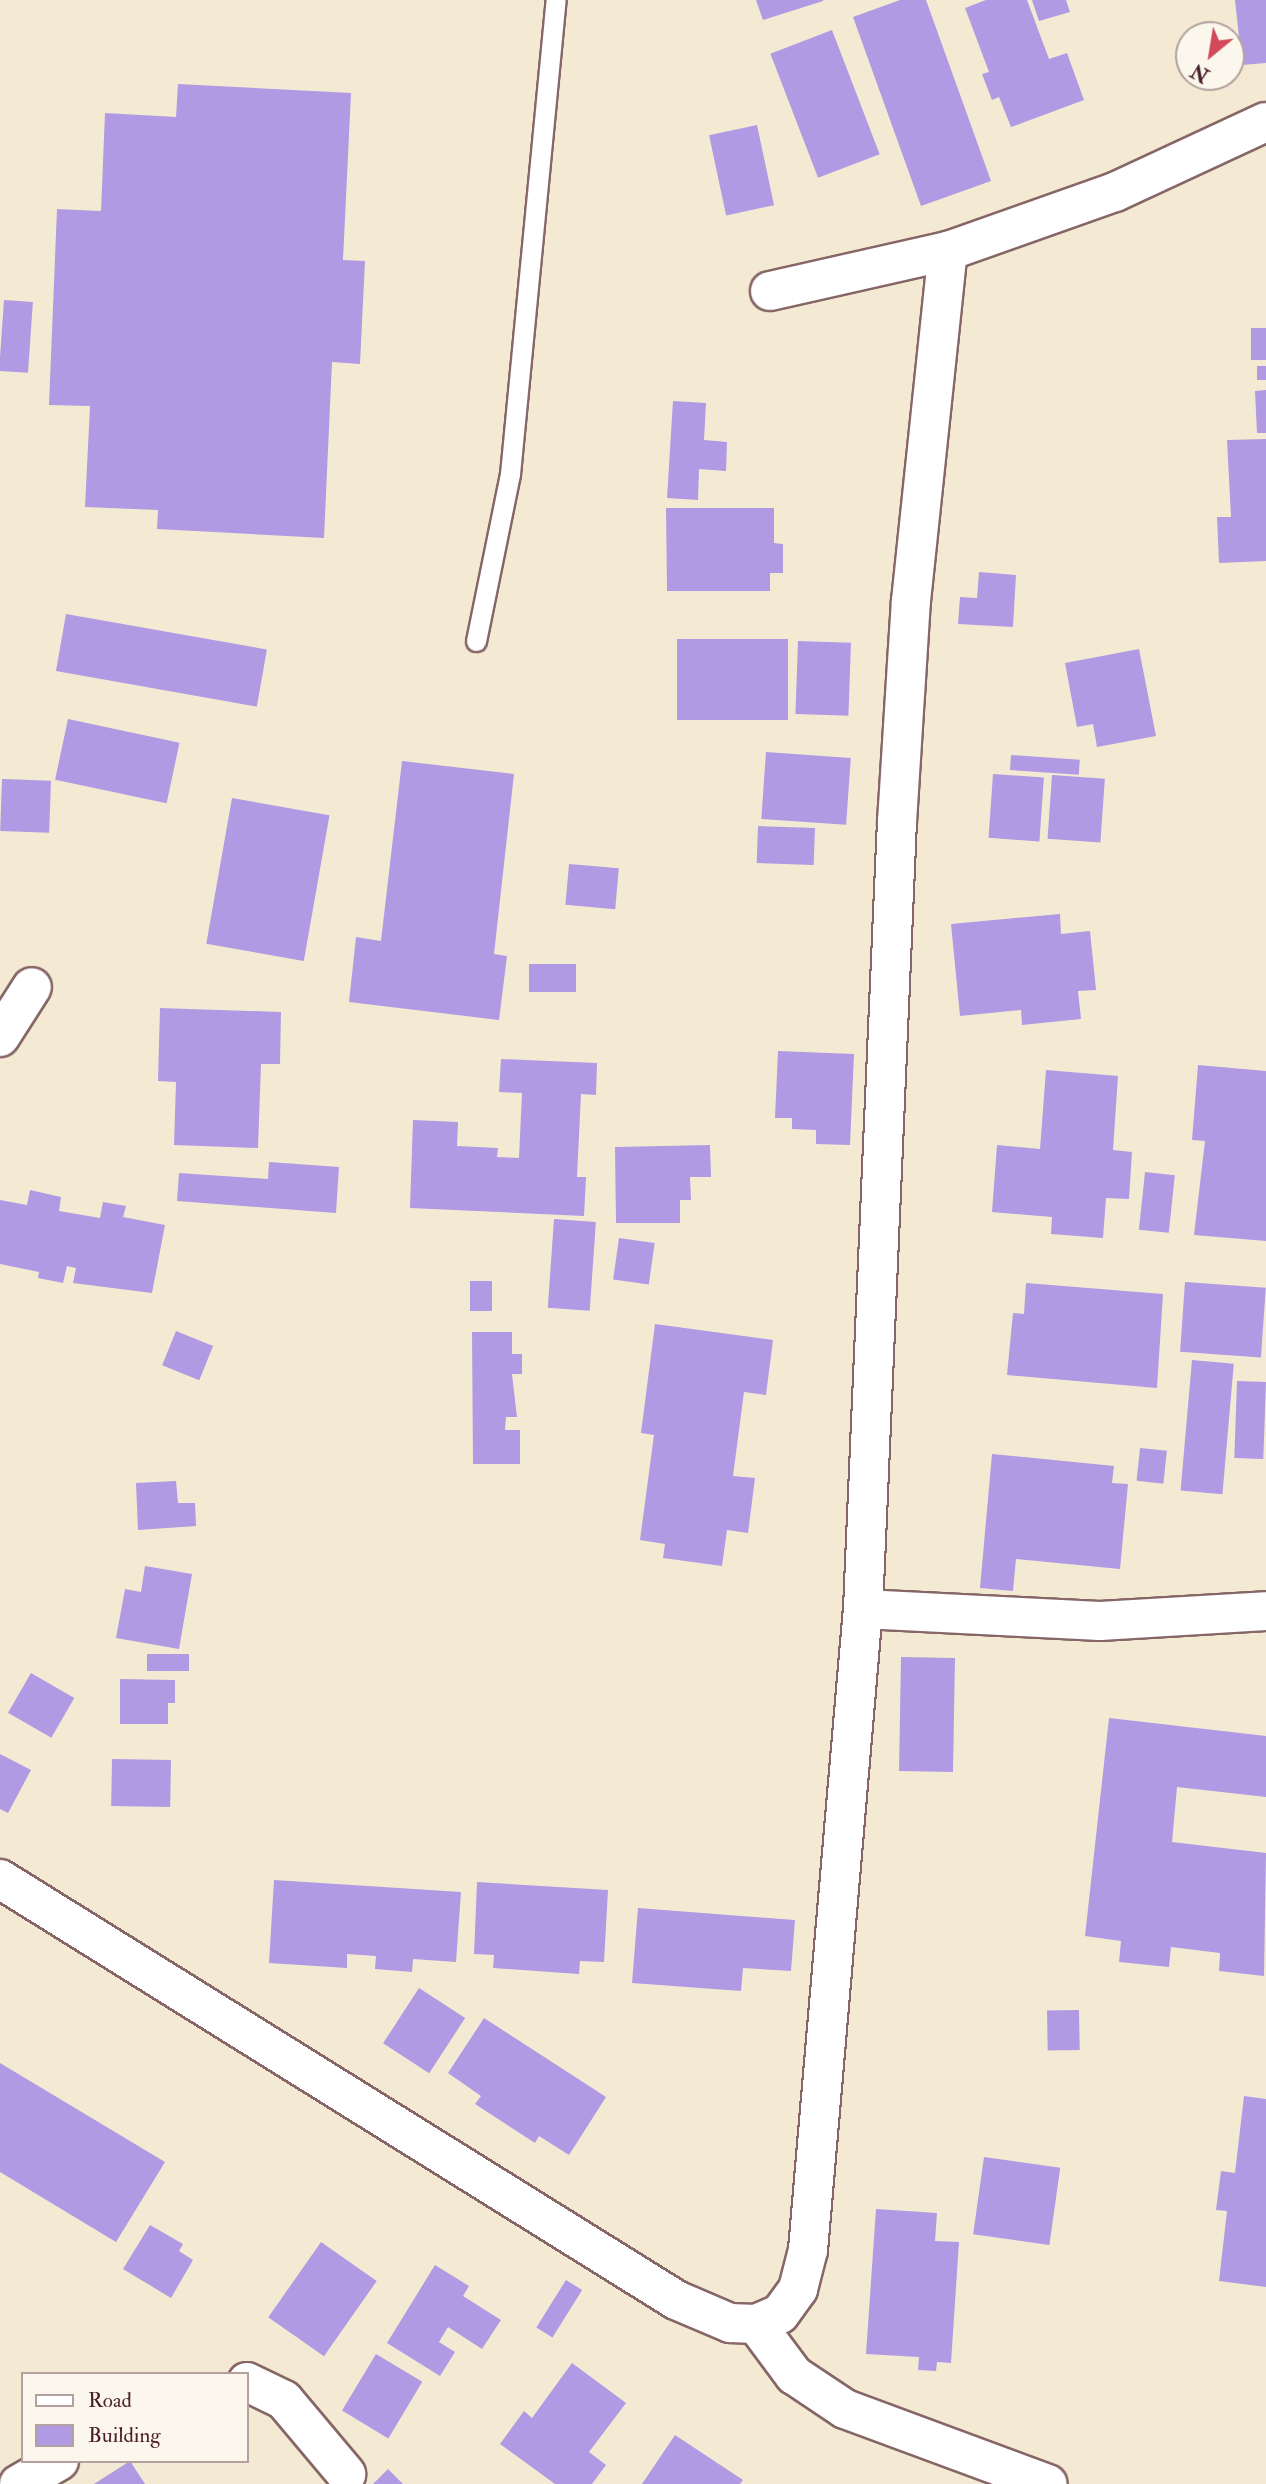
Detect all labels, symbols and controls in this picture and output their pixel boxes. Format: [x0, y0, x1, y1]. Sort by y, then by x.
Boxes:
north arrow [1175, 21, 1245, 91]
text: N [1187, 58, 1214, 87]
legend [21, 2372, 248, 2463]
text: Road [88, 2387, 132, 2414]
text: Building [88, 2422, 161, 2449]

